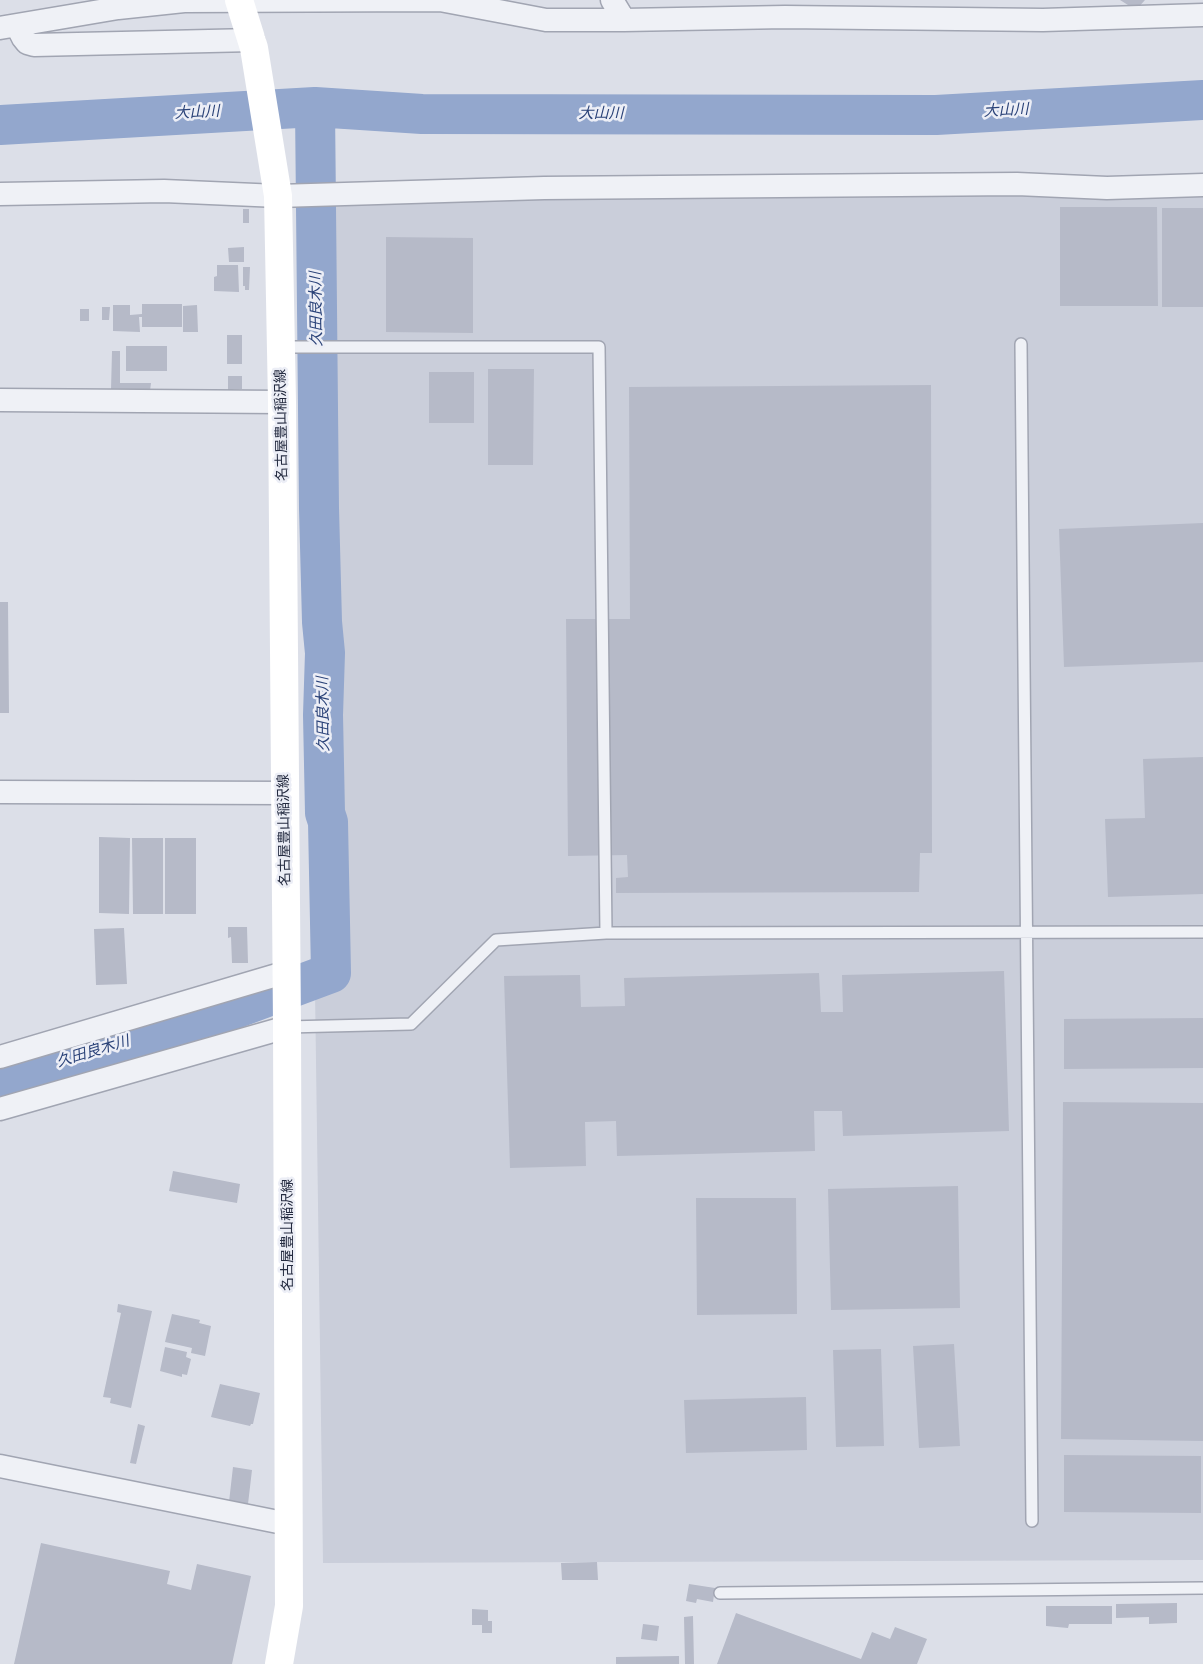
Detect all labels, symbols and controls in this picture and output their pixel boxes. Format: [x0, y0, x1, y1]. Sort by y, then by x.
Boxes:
water label: 大山川 [983, 101, 1029, 121]
water label: 大山川 [174, 103, 220, 123]
water label: 大山川 [579, 105, 623, 123]
water label: 久田良木川 [307, 271, 327, 347]
street label: 名古屋豊山稲沢線 [273, 369, 291, 481]
water label: 久田良木川 [314, 676, 334, 752]
street label: 名古屋豊山稲沢線 [276, 774, 294, 886]
water label: 久田良木川 [55, 1032, 131, 1072]
street label: 名古屋豊山稲沢線 [280, 1179, 296, 1291]

